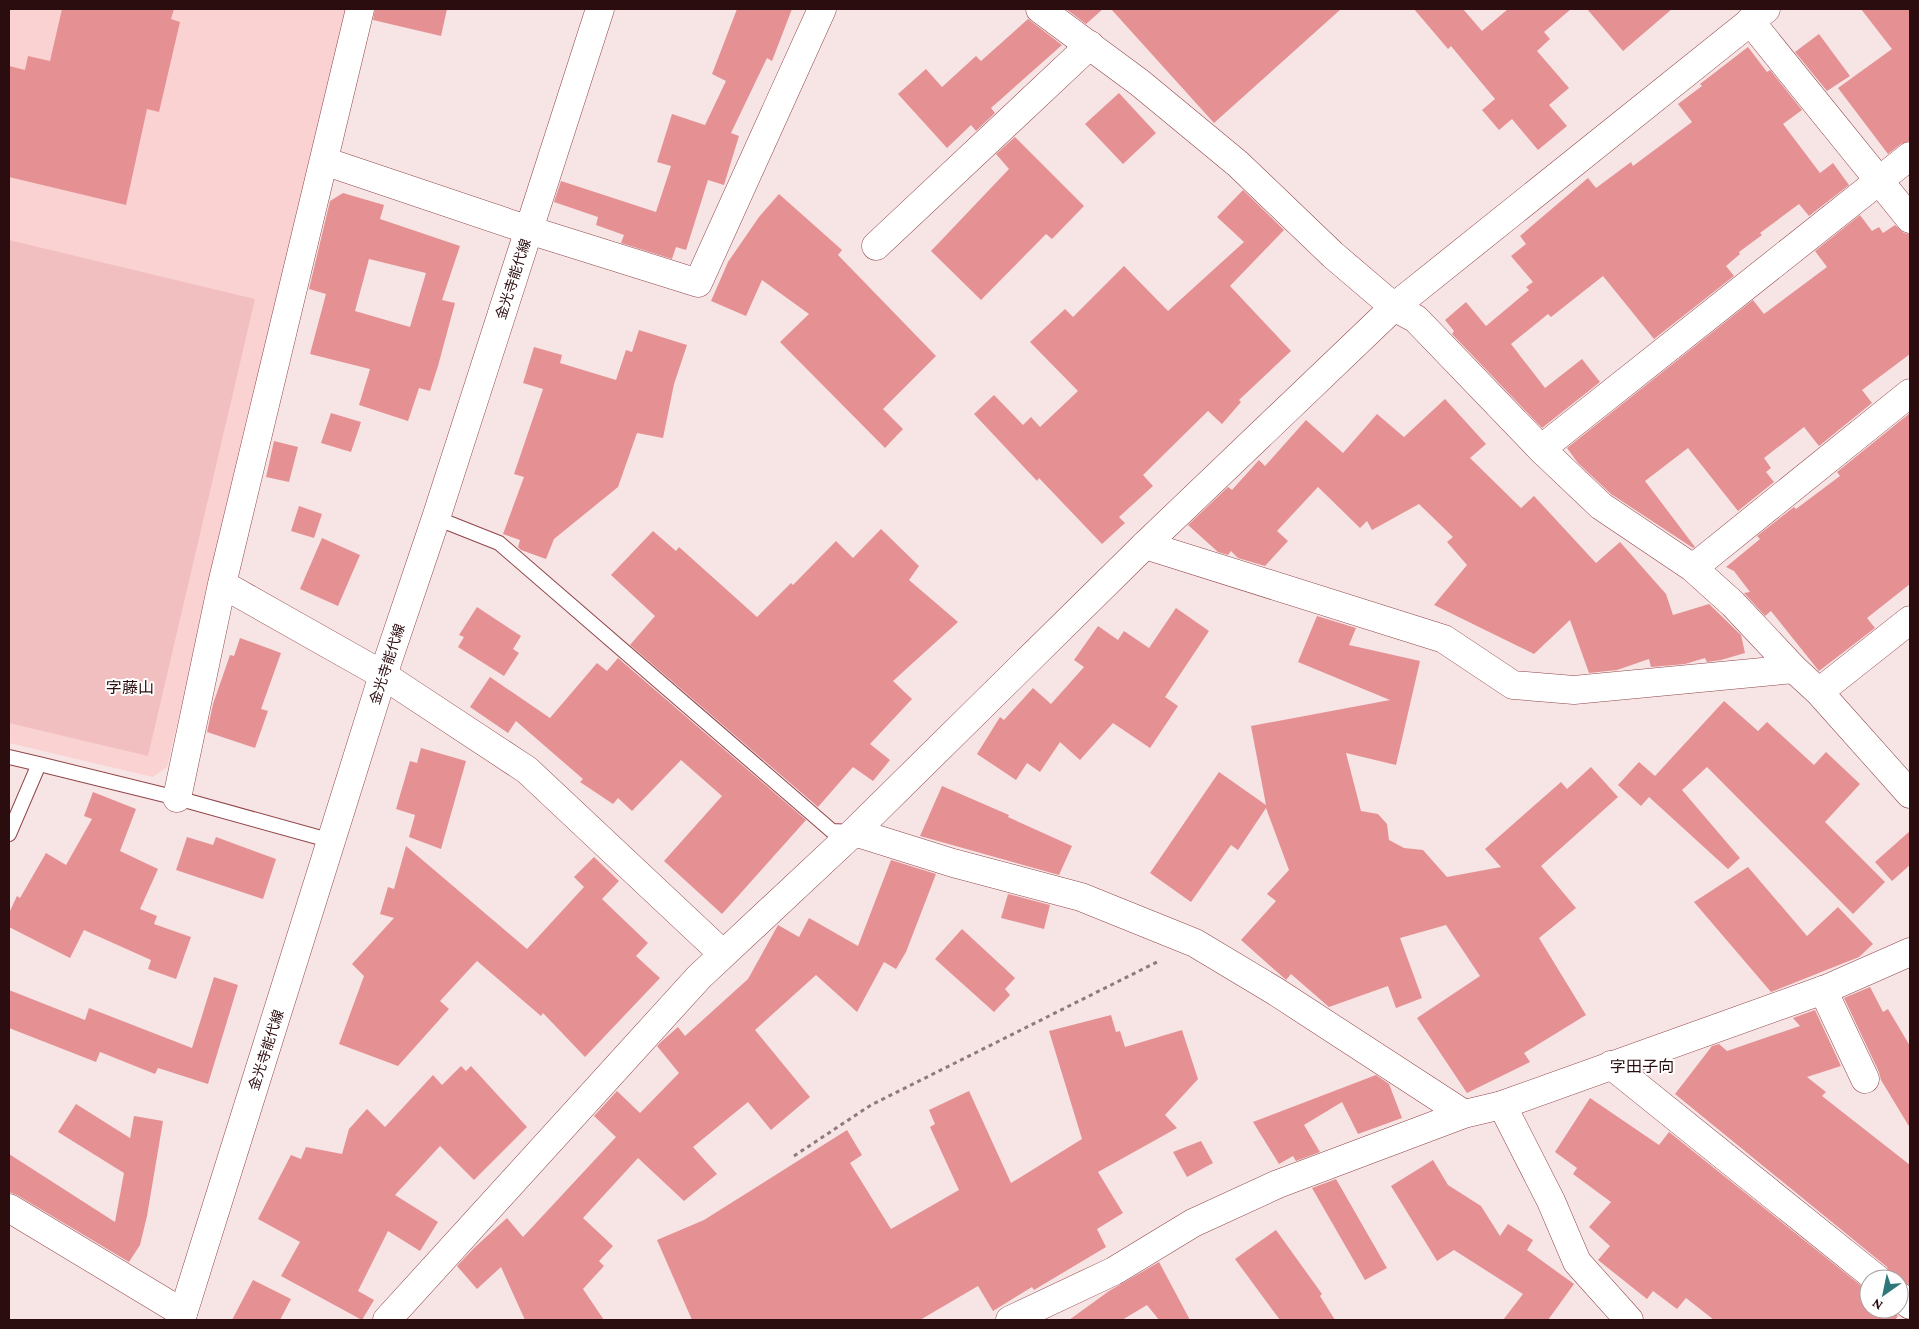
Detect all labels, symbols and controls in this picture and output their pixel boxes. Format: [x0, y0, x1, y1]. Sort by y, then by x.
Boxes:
street label: 金光寺能代線 [492, 237, 534, 321]
street label: 金光寺能代線 [366, 622, 408, 706]
district label: 字藤山 [106, 679, 154, 696]
street label: 金光寺能代線 [245, 1008, 287, 1092]
district label: 字田子向 [1610, 1058, 1674, 1075]
north arrow [1859, 1269, 1909, 1319]
text: N [1868, 1295, 1885, 1314]

